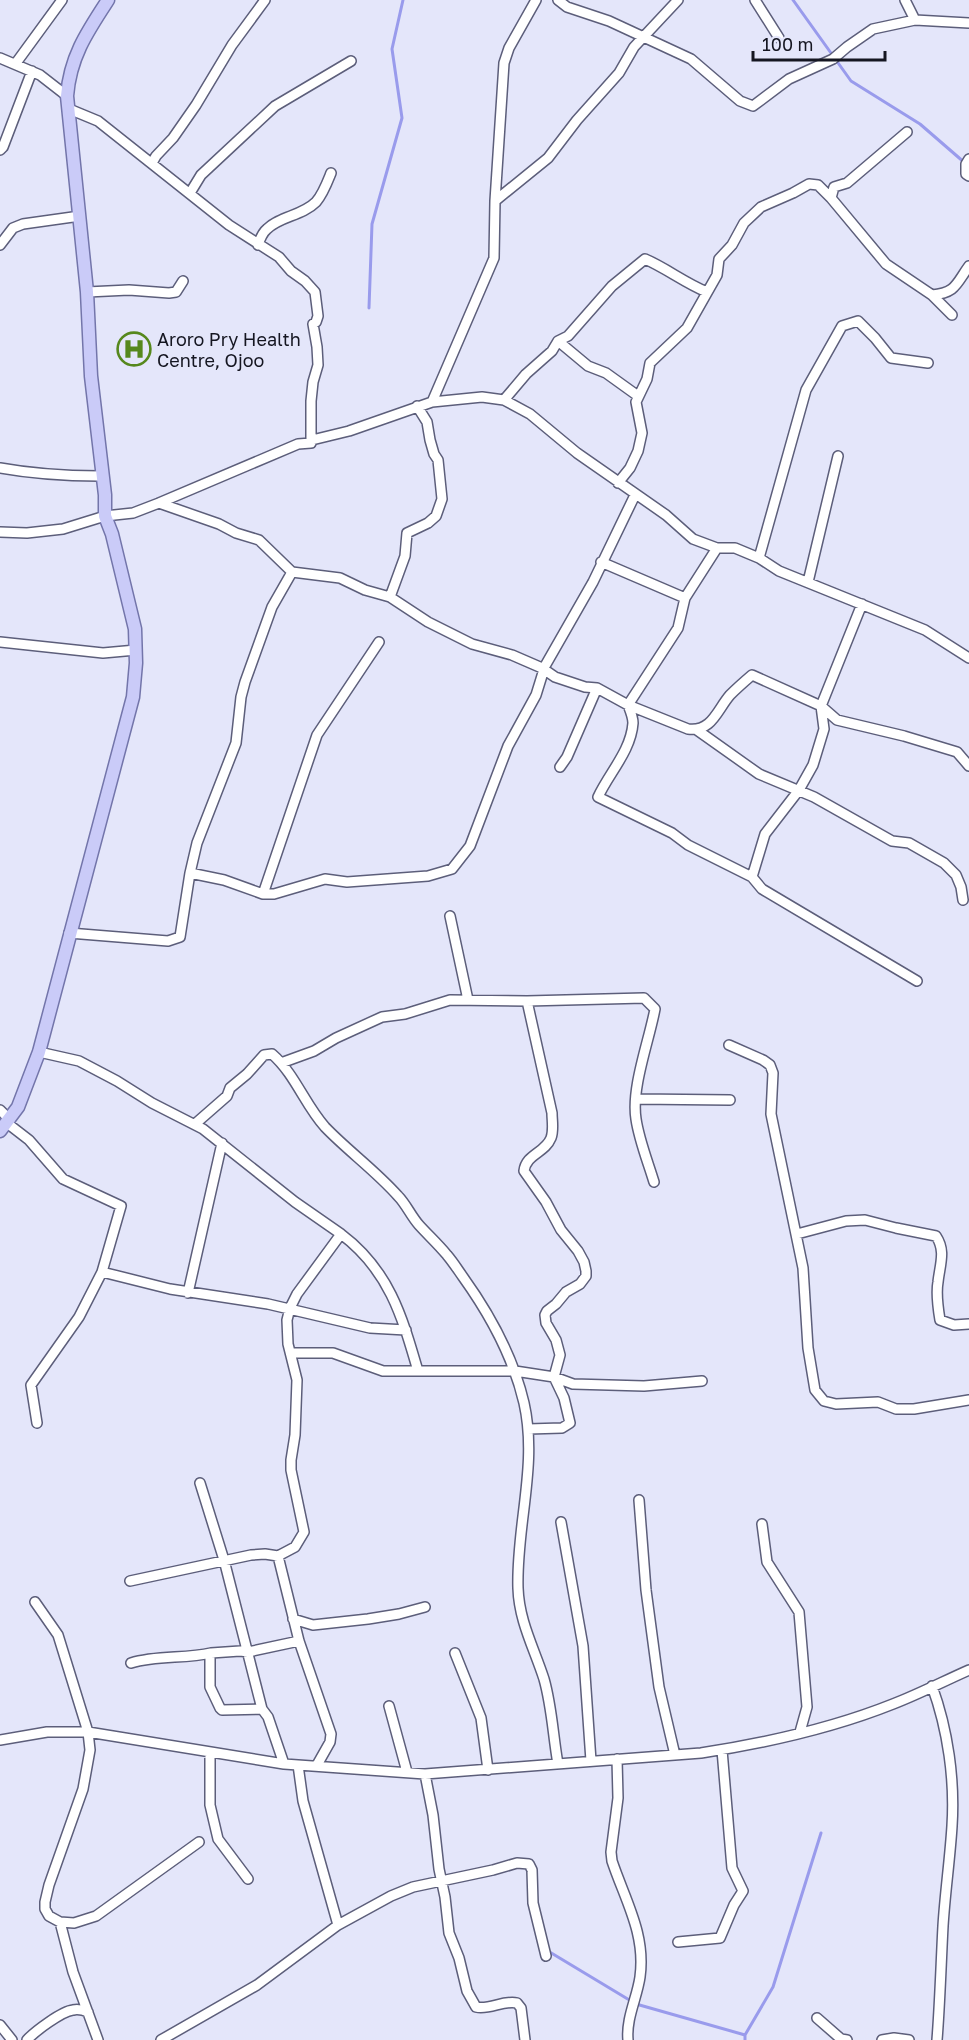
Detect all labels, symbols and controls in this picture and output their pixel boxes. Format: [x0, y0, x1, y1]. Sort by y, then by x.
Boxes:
scale bar [753, 24, 885, 62]
text: 100 m [762, 33, 813, 55]
place label: Aroro Pry Health Centre, Ojoo [157, 328, 301, 371]
hospital icon: Aroro Pry Health Centre, Ojoo [116, 331, 152, 367]

